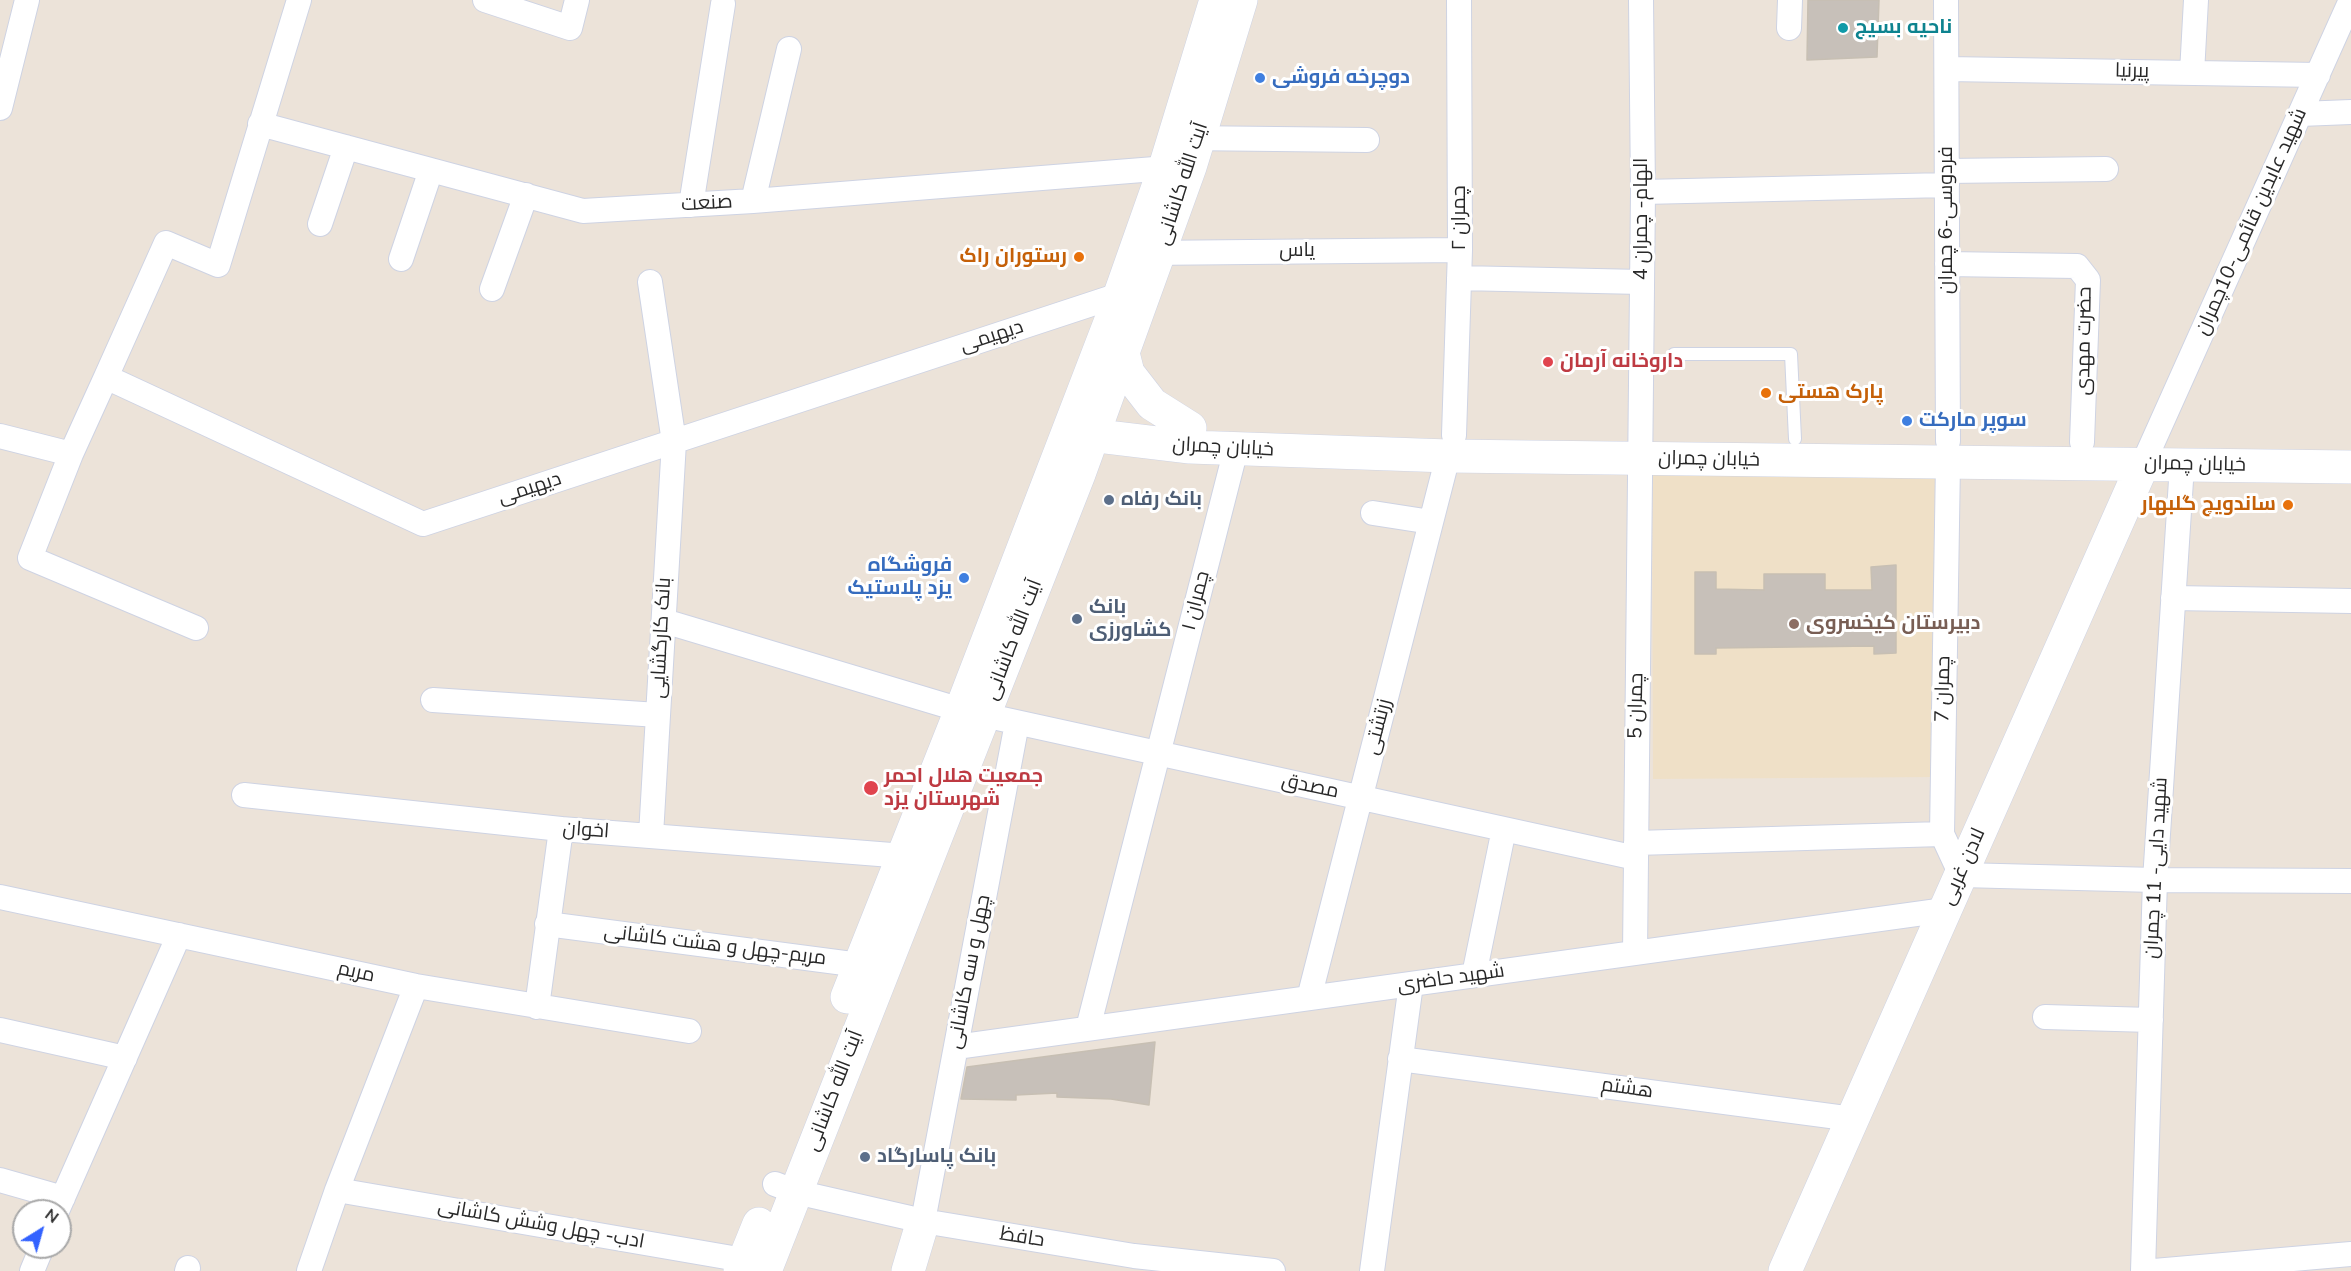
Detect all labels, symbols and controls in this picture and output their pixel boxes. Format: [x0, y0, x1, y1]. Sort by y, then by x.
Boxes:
place label: ناحیه بسیج [1855, 16, 1952, 40]
marker: ناحیه بسیج [1836, 21, 1850, 35]
street label: پیرنیا [2115, 60, 2149, 84]
place label: دوچرخه فروشی [1272, 66, 1410, 90]
marker: دوچرخه فروشی [1253, 71, 1267, 85]
street label: شهید عابدین قائمی-10چمران [2191, 105, 2313, 339]
street label: آیت الله کاشانی [1152, 120, 1214, 248]
street label: فردوسی-6 چمران [1935, 146, 1959, 294]
street label: الهام- چمران 4 [1630, 158, 1654, 280]
street label: چمران ۲ [1448, 186, 1472, 250]
street label: صنعت [681, 191, 733, 217]
street label: یاس [1279, 239, 1315, 263]
place label: رستوران راک [960, 245, 1067, 269]
marker: رستوران راک [1072, 250, 1086, 264]
street label: حضرت مهدی [2072, 286, 2098, 396]
street label: دیهیمی [957, 316, 1027, 358]
place label: داروخانه آرمان [1560, 350, 1683, 374]
marker: داروخانه آرمان [1541, 355, 1555, 369]
place label: پارک هستی [1778, 381, 1883, 405]
marker: پارک هستی [1759, 386, 1773, 400]
place label: سوپر مارکت [1919, 409, 2027, 433]
marker: سوپر مارکت [1900, 414, 1914, 428]
street label: خیابان چمران [1172, 433, 1274, 463]
street label: خیابان چمران [1658, 447, 1760, 473]
street label: خیابان چمران [2144, 452, 2246, 478]
street label: دیهیمی [495, 468, 565, 510]
place label: بانک رفاه [1121, 488, 1202, 512]
marker: بانک رفاه [1102, 493, 1116, 507]
place label: ساندویچ گلبهار [2141, 493, 2276, 517]
marker: ساندویچ گلبهار [2281, 498, 2295, 512]
place label: فروشگاه یزد پلاستیک [848, 554, 952, 601]
street label: چمران ۱ [1178, 569, 1216, 633]
marker: فروشگاه یزد پلاستیک [957, 571, 971, 585]
street label: آیت الله کاشانی [980, 576, 1048, 704]
street label: بانک کارگشایی [647, 577, 677, 699]
place label: بانک کشاورزی [1089, 596, 1171, 643]
marker: بانک کشاورزی [1070, 612, 1084, 626]
place label: دبیرستان کیخسروی [1806, 612, 1980, 636]
marker: دبیرستان کیخسروی [1787, 617, 1801, 631]
street label: چمران 7 [1931, 656, 1957, 722]
street label: چمران 5 [1624, 673, 1650, 739]
street label: زرتشتی [1361, 697, 1397, 757]
place label: جمعیت هلال احمر شهرستان یزد [884, 765, 1043, 812]
street label: مصدق [1279, 769, 1341, 805]
street label: شهید دایی- 11 چمران [2140, 777, 2174, 959]
marker: جمعیت هلال احمر شهرستان یزد [862, 779, 880, 797]
street label: اخوان [562, 817, 610, 845]
street label: لادن غربی [1936, 825, 1992, 909]
street label: چهل و سه کاشانی [943, 893, 997, 1051]
street label: مریم-چهل و هشت کاشانی [602, 920, 828, 972]
street label: مریم [335, 957, 377, 989]
street label: شهید حاضری [1396, 960, 1506, 998]
street label: آیت الله کاشانی [801, 1027, 869, 1155]
street label: هشتم [1599, 1073, 1655, 1105]
place label: بانک پاسارگاد [877, 1145, 996, 1169]
marker: بانک پاسارگاد [858, 1150, 872, 1164]
street label: ادب- چهل وشش کاشانی [436, 1195, 646, 1255]
north arrow [12, 1199, 72, 1259]
text: N [40, 1204, 63, 1229]
street label: حافظ [998, 1223, 1046, 1253]

